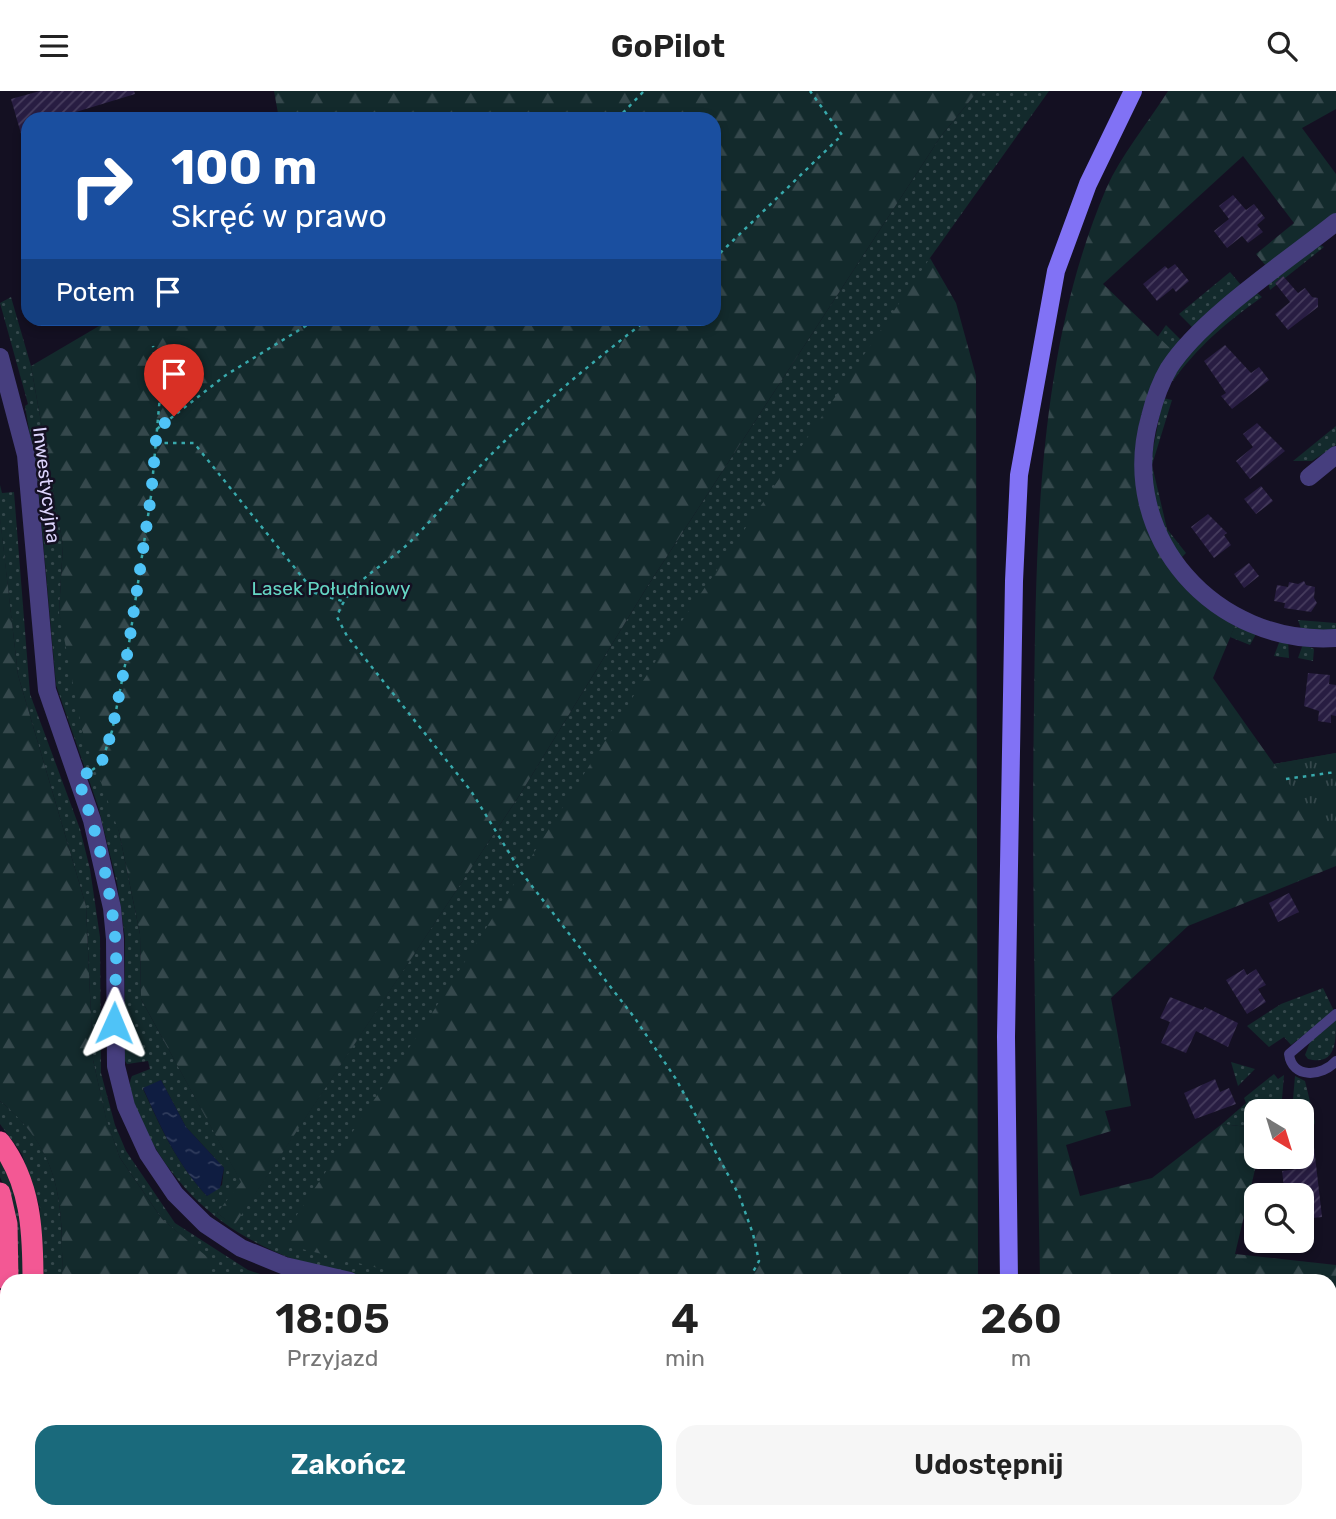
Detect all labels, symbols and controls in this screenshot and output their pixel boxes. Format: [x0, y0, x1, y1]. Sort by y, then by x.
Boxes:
icon: menu [35, 27, 73, 65]
text: GoPilot [611, 27, 725, 65]
icon: search [1263, 27, 1301, 65]
text: 100 m [171, 138, 317, 196]
icon: right [56, 140, 147, 231]
text: Skręć w prawo [171, 197, 387, 235]
icon: arrive [149, 273, 187, 311]
text: Potem [56, 277, 135, 308]
pin [144, 344, 204, 416]
icon: arrive [155, 355, 193, 393]
street label: Inwestycyjna [28, 426, 65, 545]
park label: Lasek Południowy [251, 577, 411, 600]
position arrow [77, 986, 151, 1060]
north arrow [1244, 1099, 1314, 1169]
map controls [1244, 1099, 1314, 1253]
button: search [1244, 1183, 1314, 1253]
text: 18:05 [275, 1294, 390, 1344]
text: 4 [671, 1294, 699, 1344]
text: 260 [980, 1294, 1062, 1344]
text: Przyjazd [287, 1344, 378, 1372]
text: min [665, 1344, 705, 1372]
text: m [1011, 1344, 1031, 1372]
button: Zakończ [35, 1425, 662, 1505]
button: Udostępnij [676, 1425, 1302, 1505]

